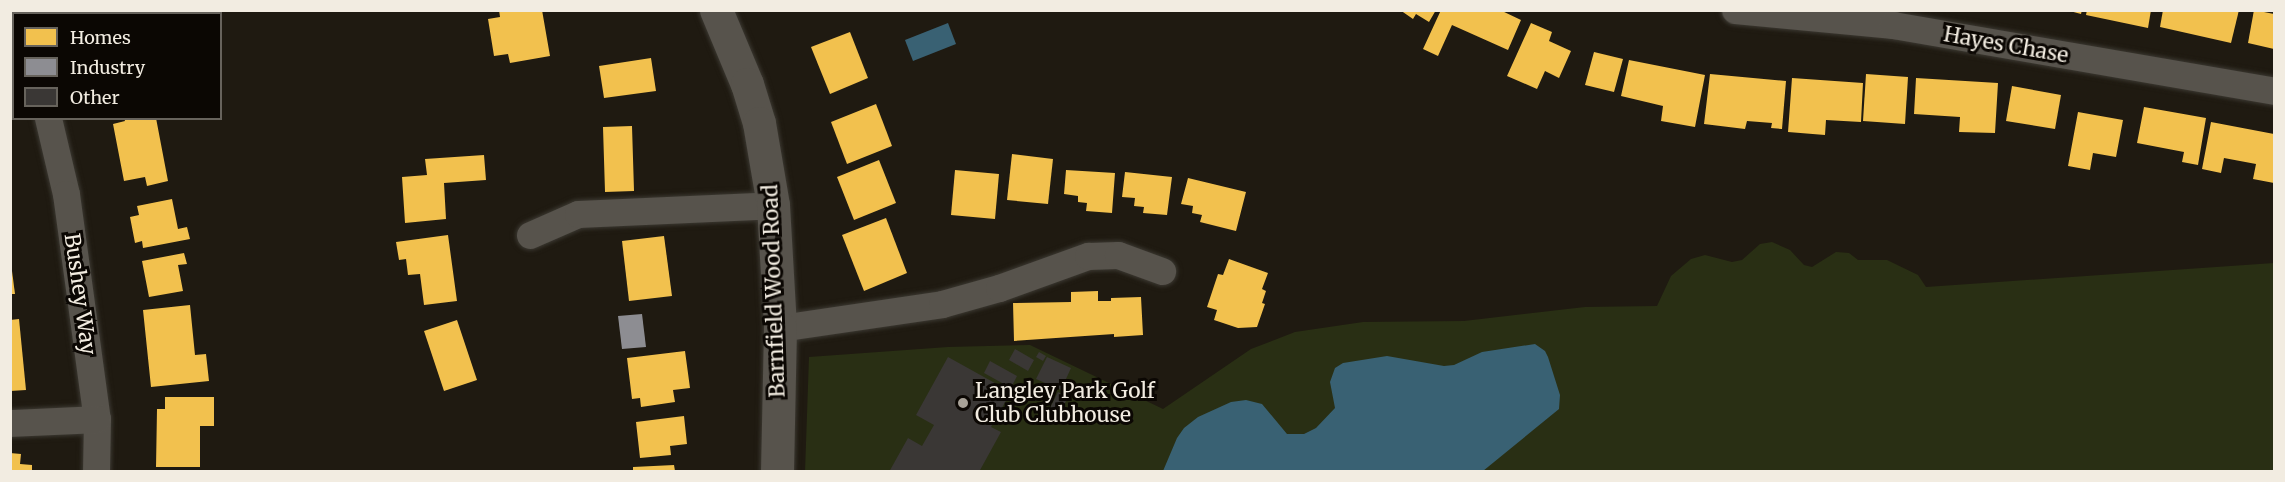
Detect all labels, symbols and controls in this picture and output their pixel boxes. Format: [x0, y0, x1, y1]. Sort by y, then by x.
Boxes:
legend [12, 12, 222, 120]
street label: Hayes Chase [1942, 22, 2070, 68]
text: Homes [70, 26, 131, 49]
text: Industry [70, 56, 145, 79]
text: Other [70, 86, 120, 109]
street label: Barnfield Wood Road [758, 184, 790, 398]
street label: Bushey Way [59, 232, 101, 356]
place label: Langley Park Golf Club Clubhouse [975, 378, 1155, 428]
marker: Langley Park Golf Club Clubhouse [956, 396, 970, 410]

